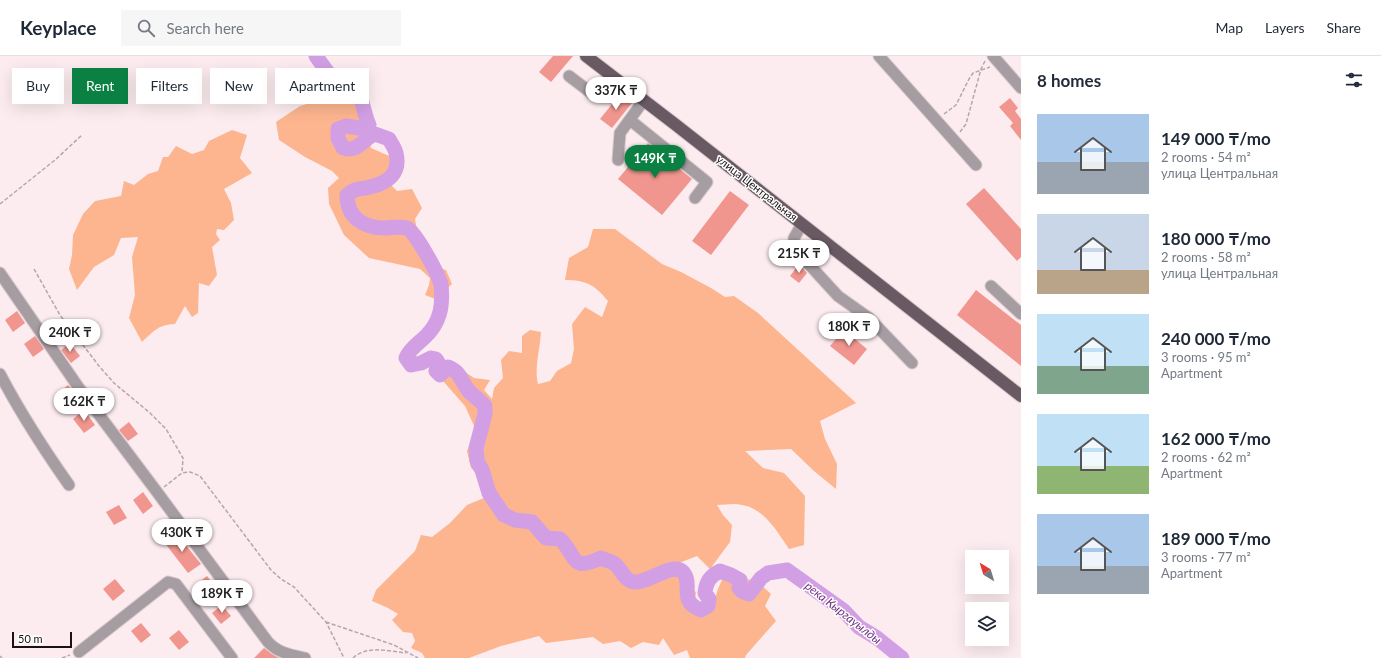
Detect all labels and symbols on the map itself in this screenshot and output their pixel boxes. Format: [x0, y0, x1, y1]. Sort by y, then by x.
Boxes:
pin: 337K ₸ [583, 77, 649, 111]
pin: 149K ₸ [622, 145, 688, 179]
street label: улица Центральная [714, 152, 800, 223]
pin: 215K ₸ [766, 240, 832, 274]
pin: 180K ₸ [816, 313, 882, 347]
pin: 240K ₸ [37, 319, 103, 353]
pin: 162K ₸ [51, 388, 117, 422]
pin: 430K ₸ [149, 519, 215, 553]
north arrow [965, 550, 1009, 594]
water label: река Кыргауылды [802, 578, 885, 647]
pin: 189K ₸ [189, 580, 255, 614]
scale bar [12, 630, 72, 649]

